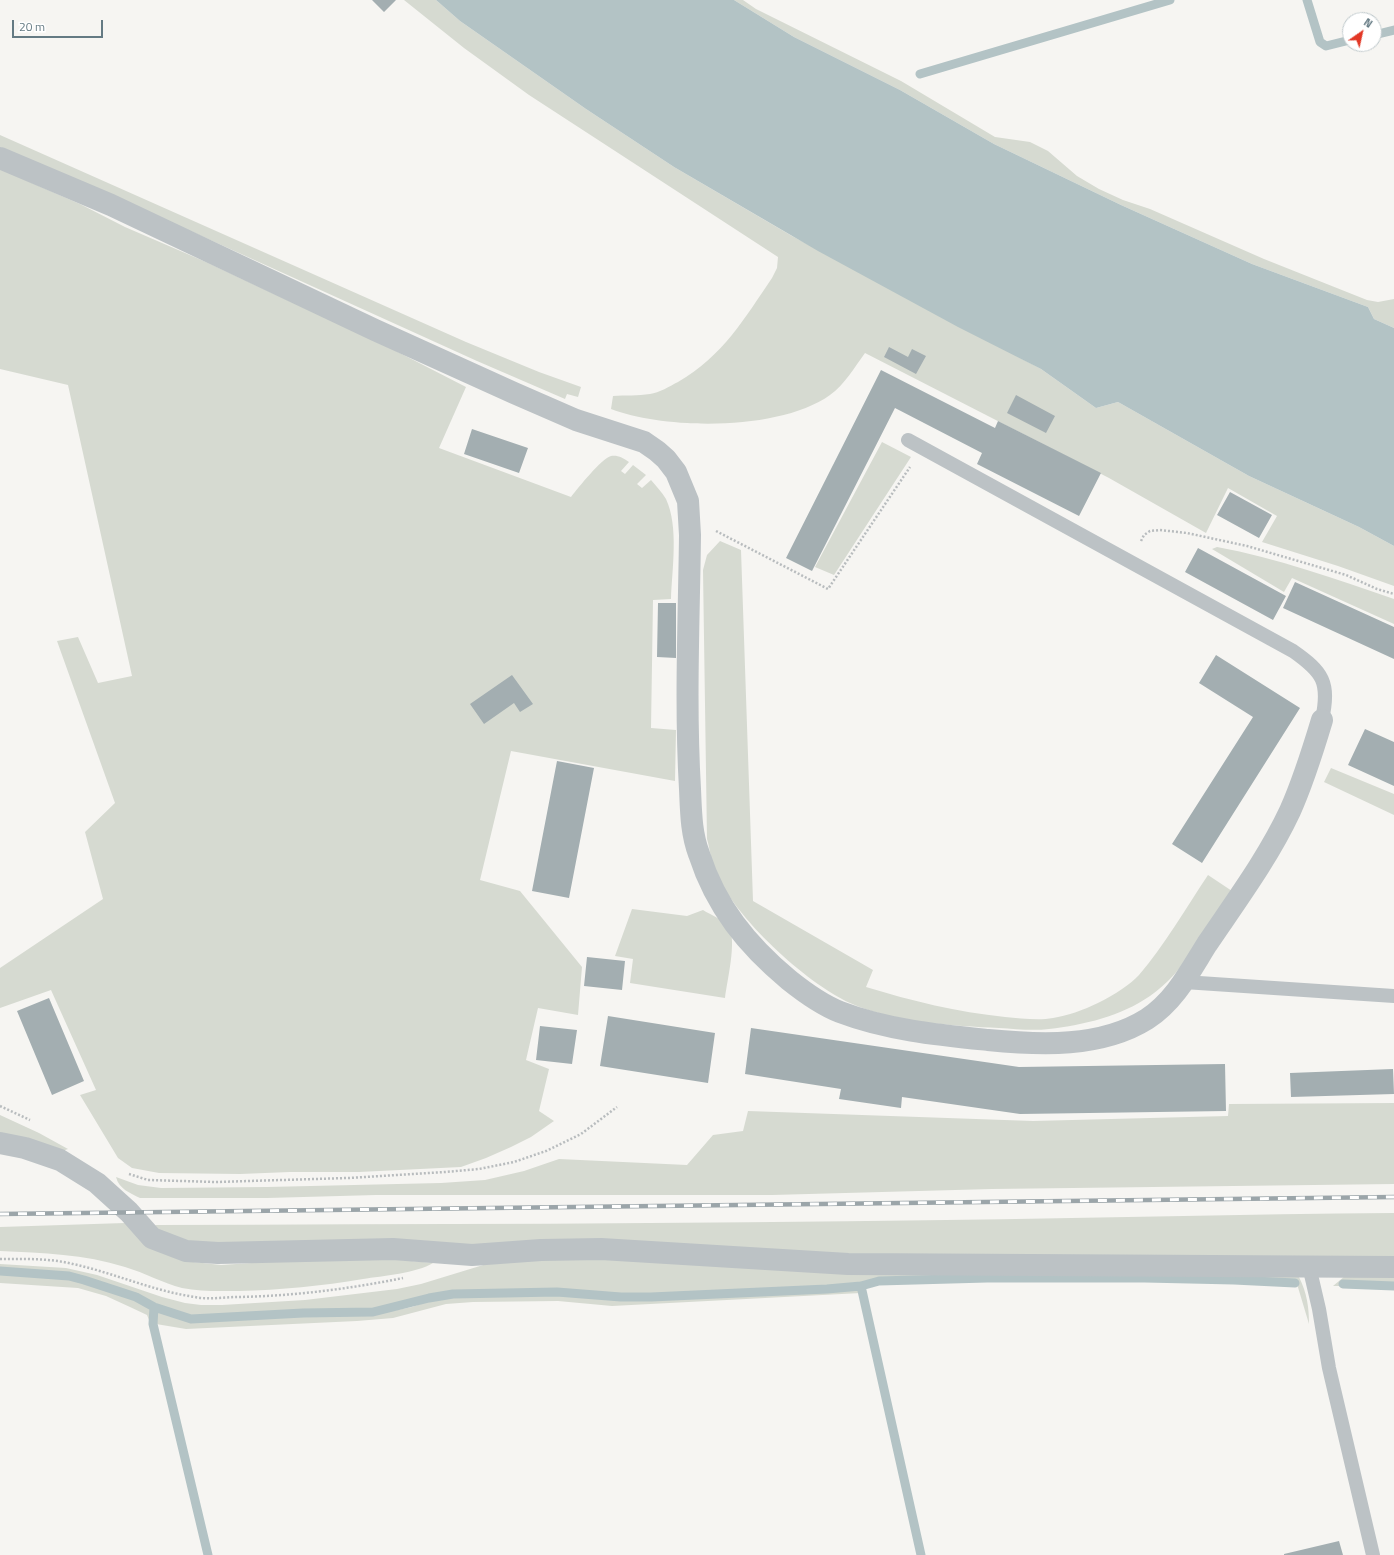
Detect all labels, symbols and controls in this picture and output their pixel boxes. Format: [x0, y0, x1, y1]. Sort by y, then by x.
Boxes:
scale bar [14, 12, 105, 38]
north arrow [1342, 12, 1382, 52]
text: N [1361, 14, 1376, 32]
text: 20 m [19, 17, 45, 36]

